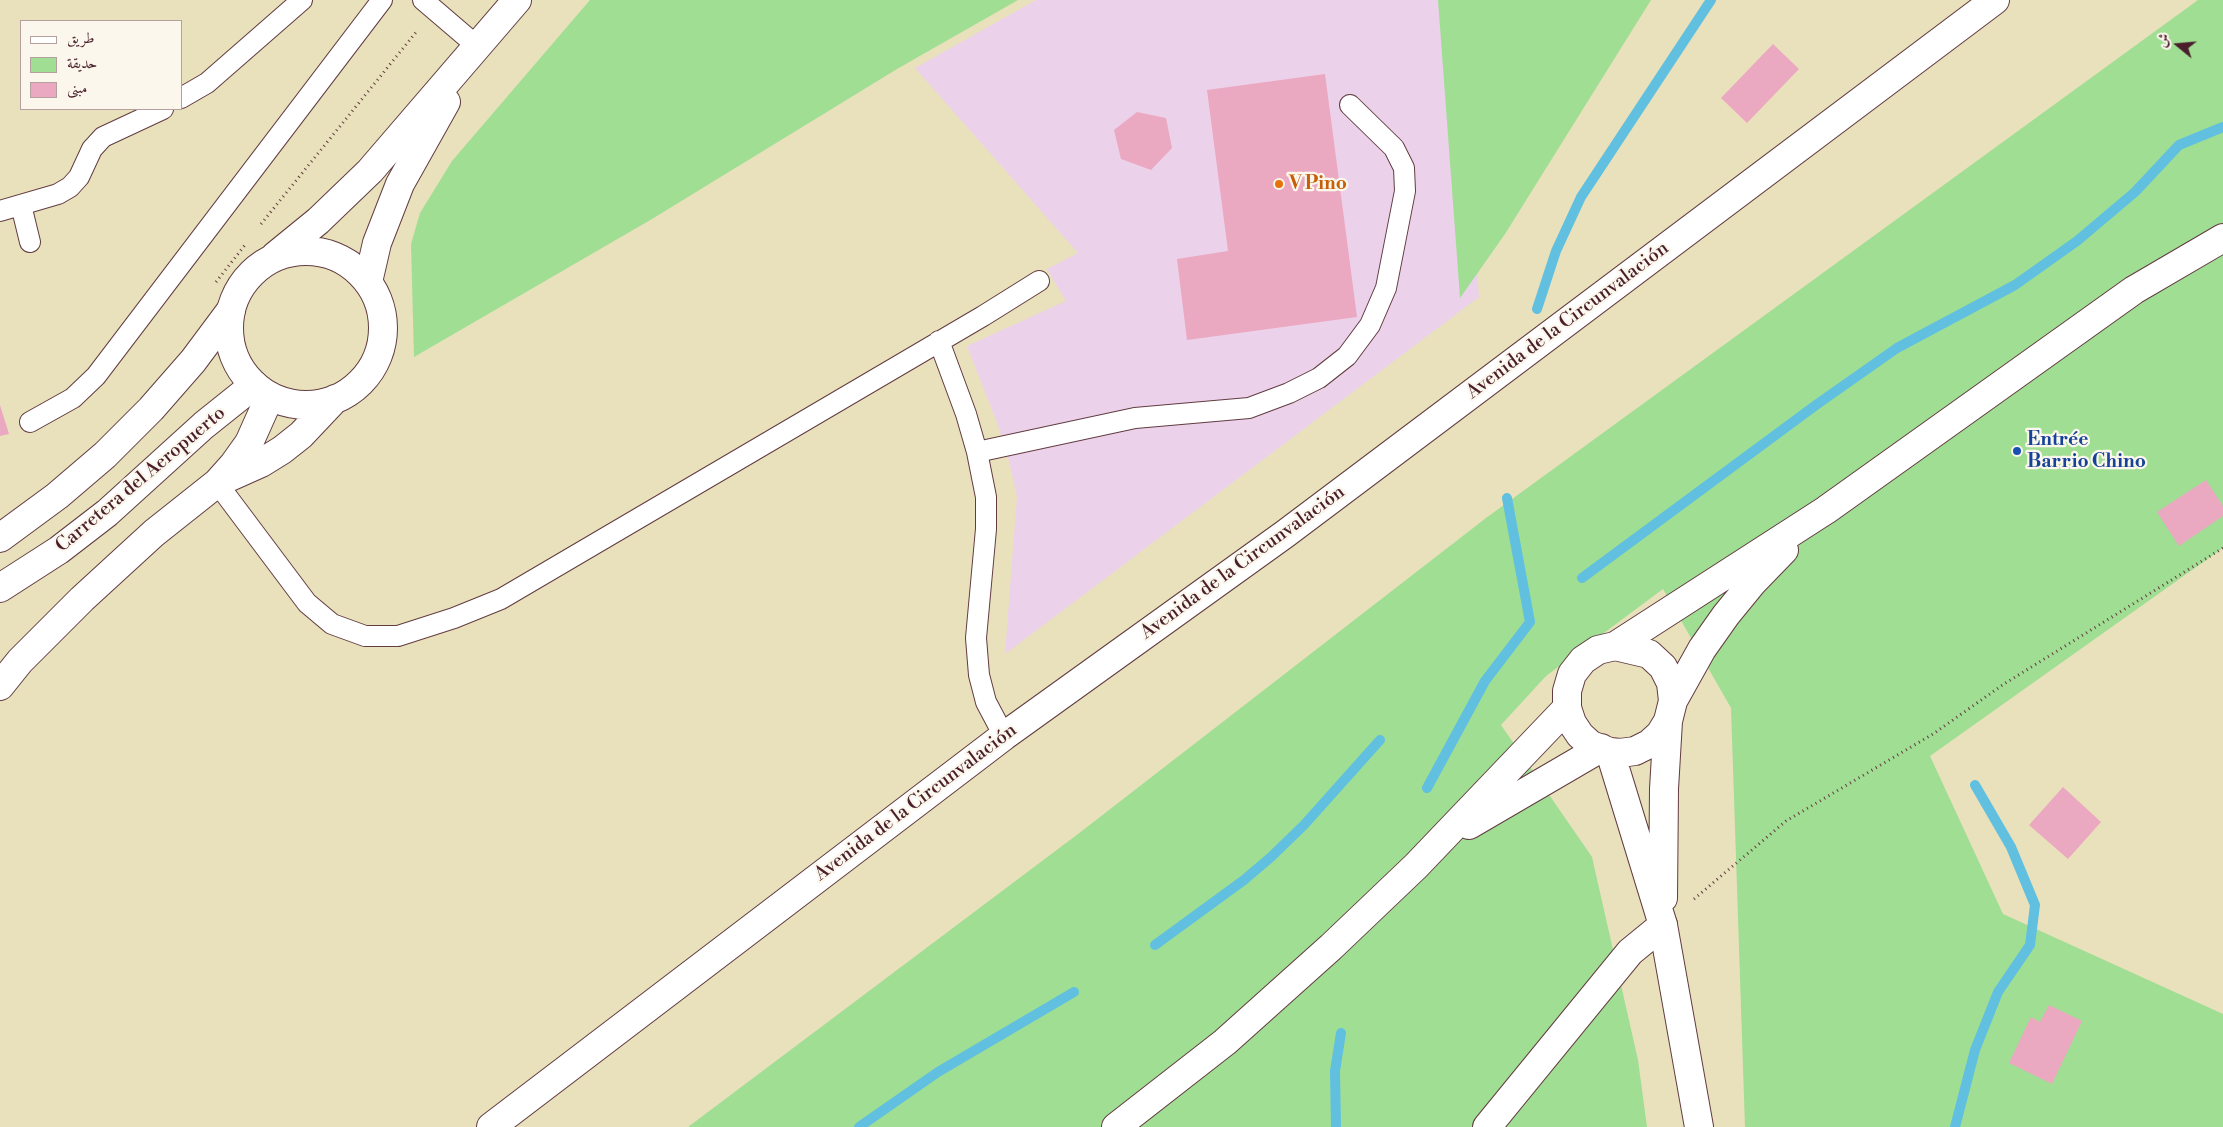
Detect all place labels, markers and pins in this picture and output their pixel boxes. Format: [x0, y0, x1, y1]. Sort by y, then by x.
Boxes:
place label: V Pino [1289, 173, 1347, 195]
marker: V Pino [1273, 178, 1285, 190]
place label: Entrée Barrio Chino [2027, 429, 2146, 473]
marker: Entrée Barrio Chino [2011, 445, 2023, 457]

